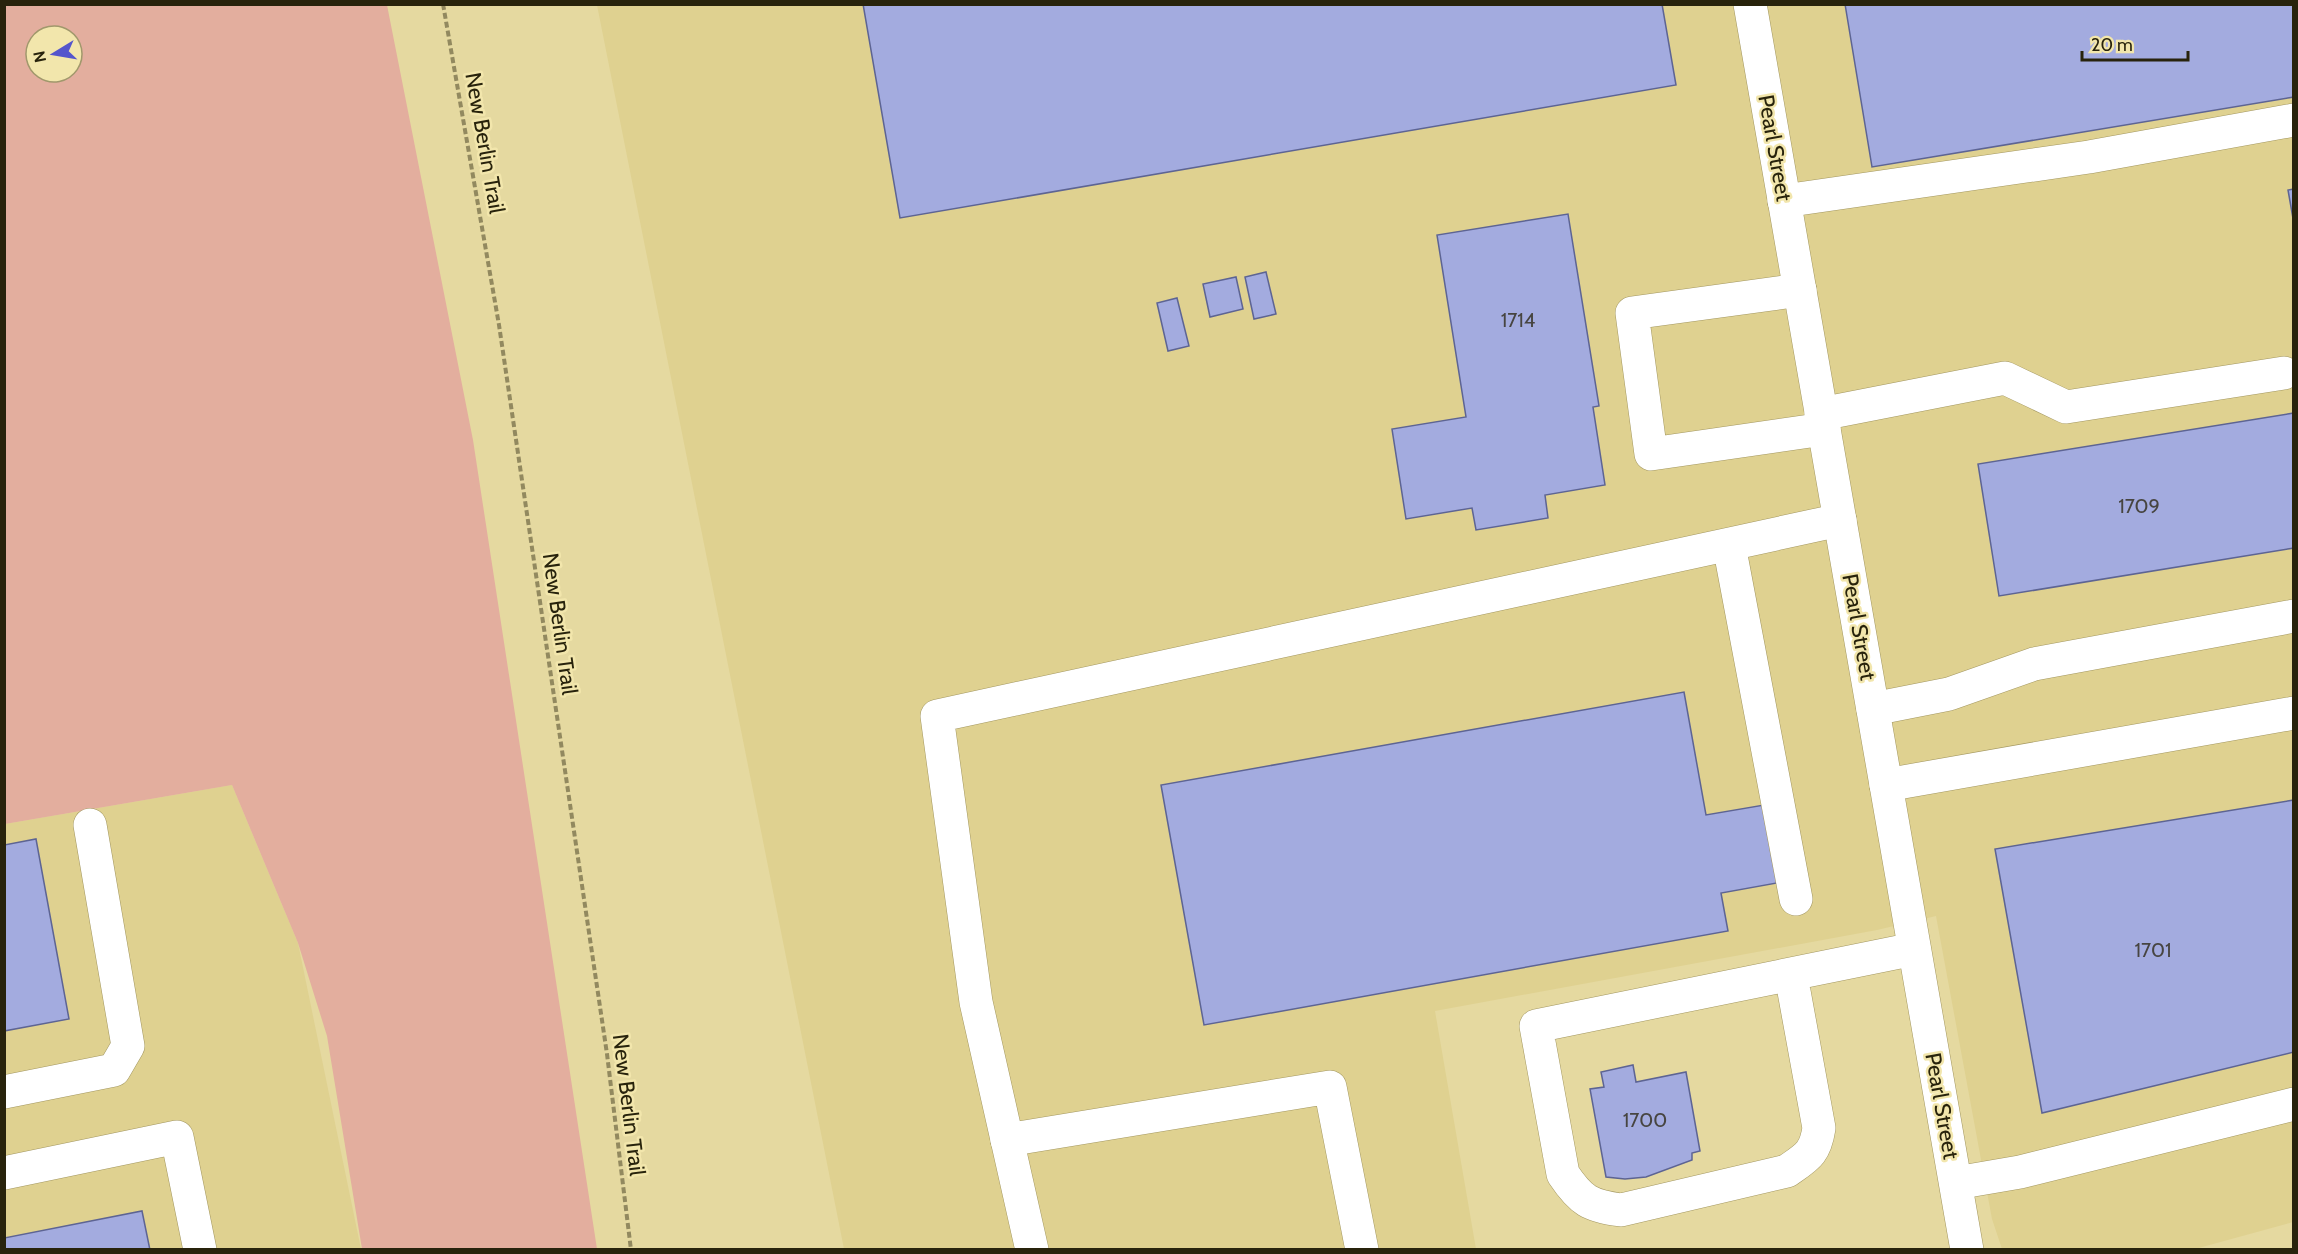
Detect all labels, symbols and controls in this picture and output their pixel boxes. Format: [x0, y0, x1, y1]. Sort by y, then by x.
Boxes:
north arrow [24, 24, 84, 84]
scale bar [2082, 24, 2188, 62]
text: 20 m [2091, 34, 2133, 56]
text: N [29, 49, 50, 64]
street label: New Berlin Trail [459, 70, 511, 216]
street label: Pearl Street [1752, 93, 1798, 204]
house number: 1714 [1501, 308, 1536, 332]
house number: 1709 [2118, 494, 2160, 518]
street label: New Berlin Trail [537, 551, 583, 697]
street label: Pearl Street [1836, 572, 1882, 683]
house number: 1701 [2135, 938, 2171, 962]
street label: New Berlin Trail [607, 1032, 651, 1178]
street label: Pearl Street [1919, 1051, 1965, 1162]
house number: 1700 [1623, 1108, 1667, 1132]

